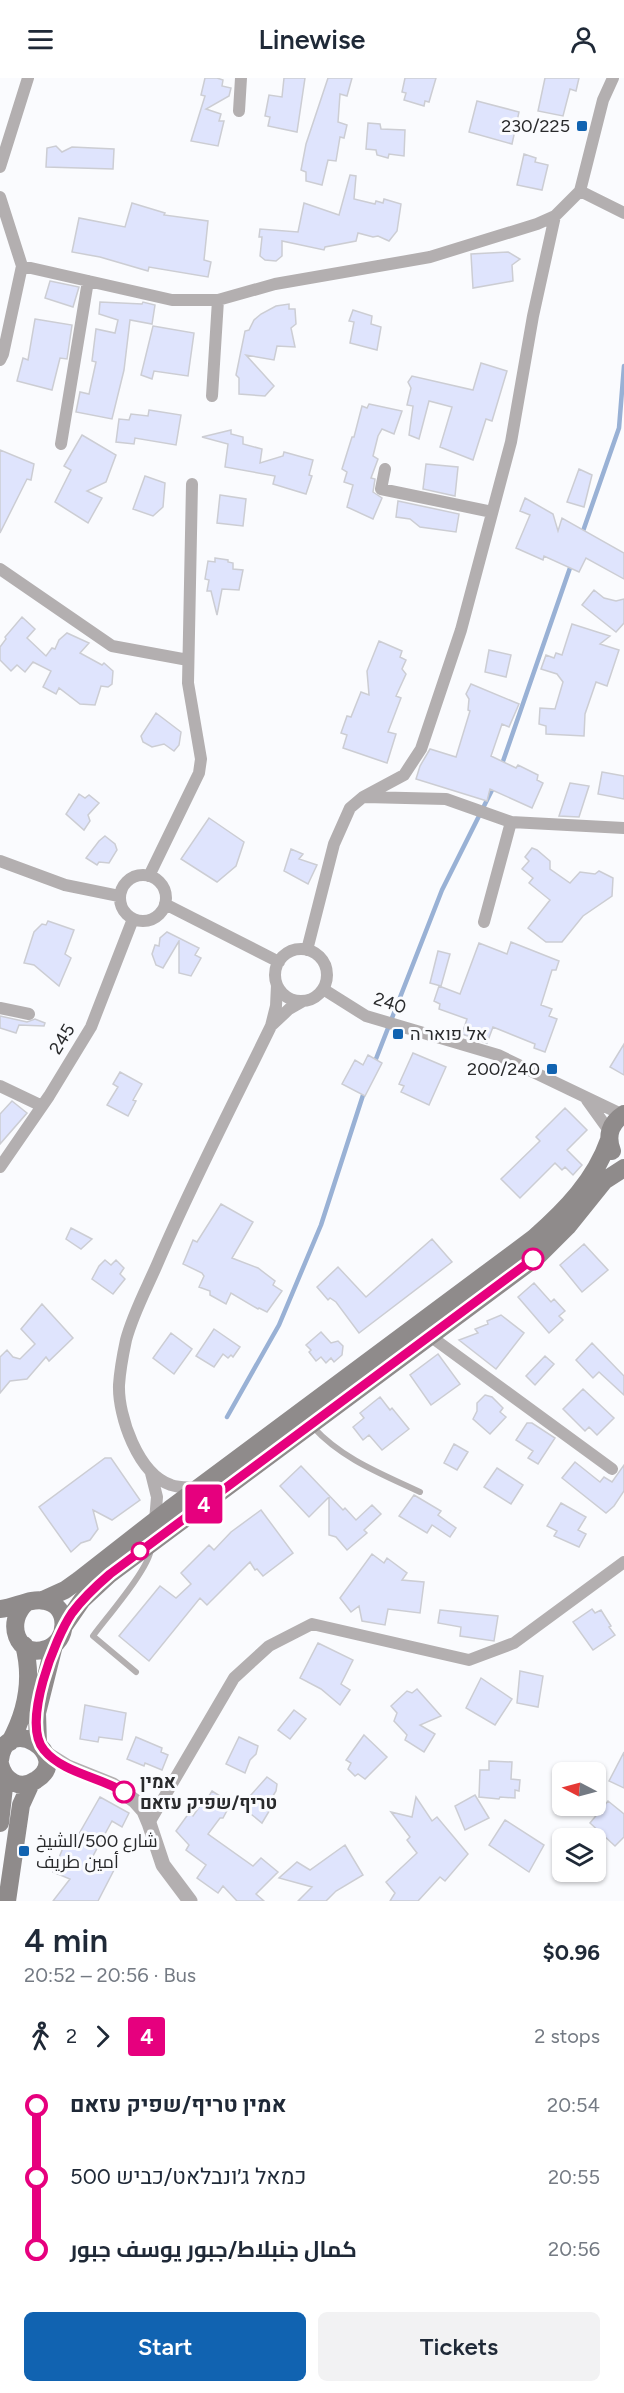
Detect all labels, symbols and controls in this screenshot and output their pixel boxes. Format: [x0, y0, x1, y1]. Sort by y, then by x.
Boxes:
icon: menu [24, 23, 57, 56]
text: Linewise [259, 23, 365, 56]
icon: person [567, 23, 600, 56]
place label: 230/225 [501, 115, 570, 137]
marker: 230/225 [575, 119, 589, 133]
street label: 240 [371, 987, 409, 1019]
street label: 245 [44, 1020, 80, 1058]
place label: אל פואר ה [410, 1023, 487, 1045]
marker: אל פואר ה [391, 1027, 405, 1041]
place label: 200/240 [467, 1058, 540, 1080]
marker: 200/240 [545, 1062, 559, 1076]
unlabelled marker [522, 1248, 544, 1270]
line badge: 4 [184, 1484, 224, 1524]
text: 4 [197, 1492, 211, 1517]
unlabelled marker [131, 1542, 149, 1560]
north arrow [552, 1762, 606, 1816]
map controls [552, 1762, 606, 1882]
place label: אמין טריף/שפיק עזאם [140, 1771, 277, 1814]
marker: אמין טריף/שפיק עזאם [113, 1781, 135, 1803]
button: layers [552, 1828, 606, 1882]
place label: شارع 500/الشيخ أمين طريف [36, 1830, 158, 1873]
marker: شارع 500/الشيخ أمين طريف [17, 1844, 31, 1858]
text: 4 min [24, 1921, 108, 1960]
text: $0.96 [543, 1939, 600, 1966]
text: 20:52 – 20:56 · Bus [24, 1963, 196, 1987]
icon: walk [24, 2020, 57, 2053]
icon: forward [86, 2020, 119, 2053]
text: 2 [66, 2024, 77, 2048]
text: 4 [140, 2024, 153, 2049]
text: 2 stops [534, 2024, 600, 2048]
text: אמין טריף/שפיק עזאם [70, 2091, 286, 2118]
text: 20:54 [547, 2093, 600, 2117]
text: כמאל ג׳ונבלאט/כביש 500 [70, 2163, 306, 2190]
text: 20:55 [548, 2165, 600, 2189]
text: كمال جنبلاط/جبور يوسف جبور [70, 2236, 357, 2263]
text: 20:56 [548, 2237, 600, 2261]
button: Start [24, 2312, 306, 2381]
button: Tickets [318, 2312, 600, 2381]

